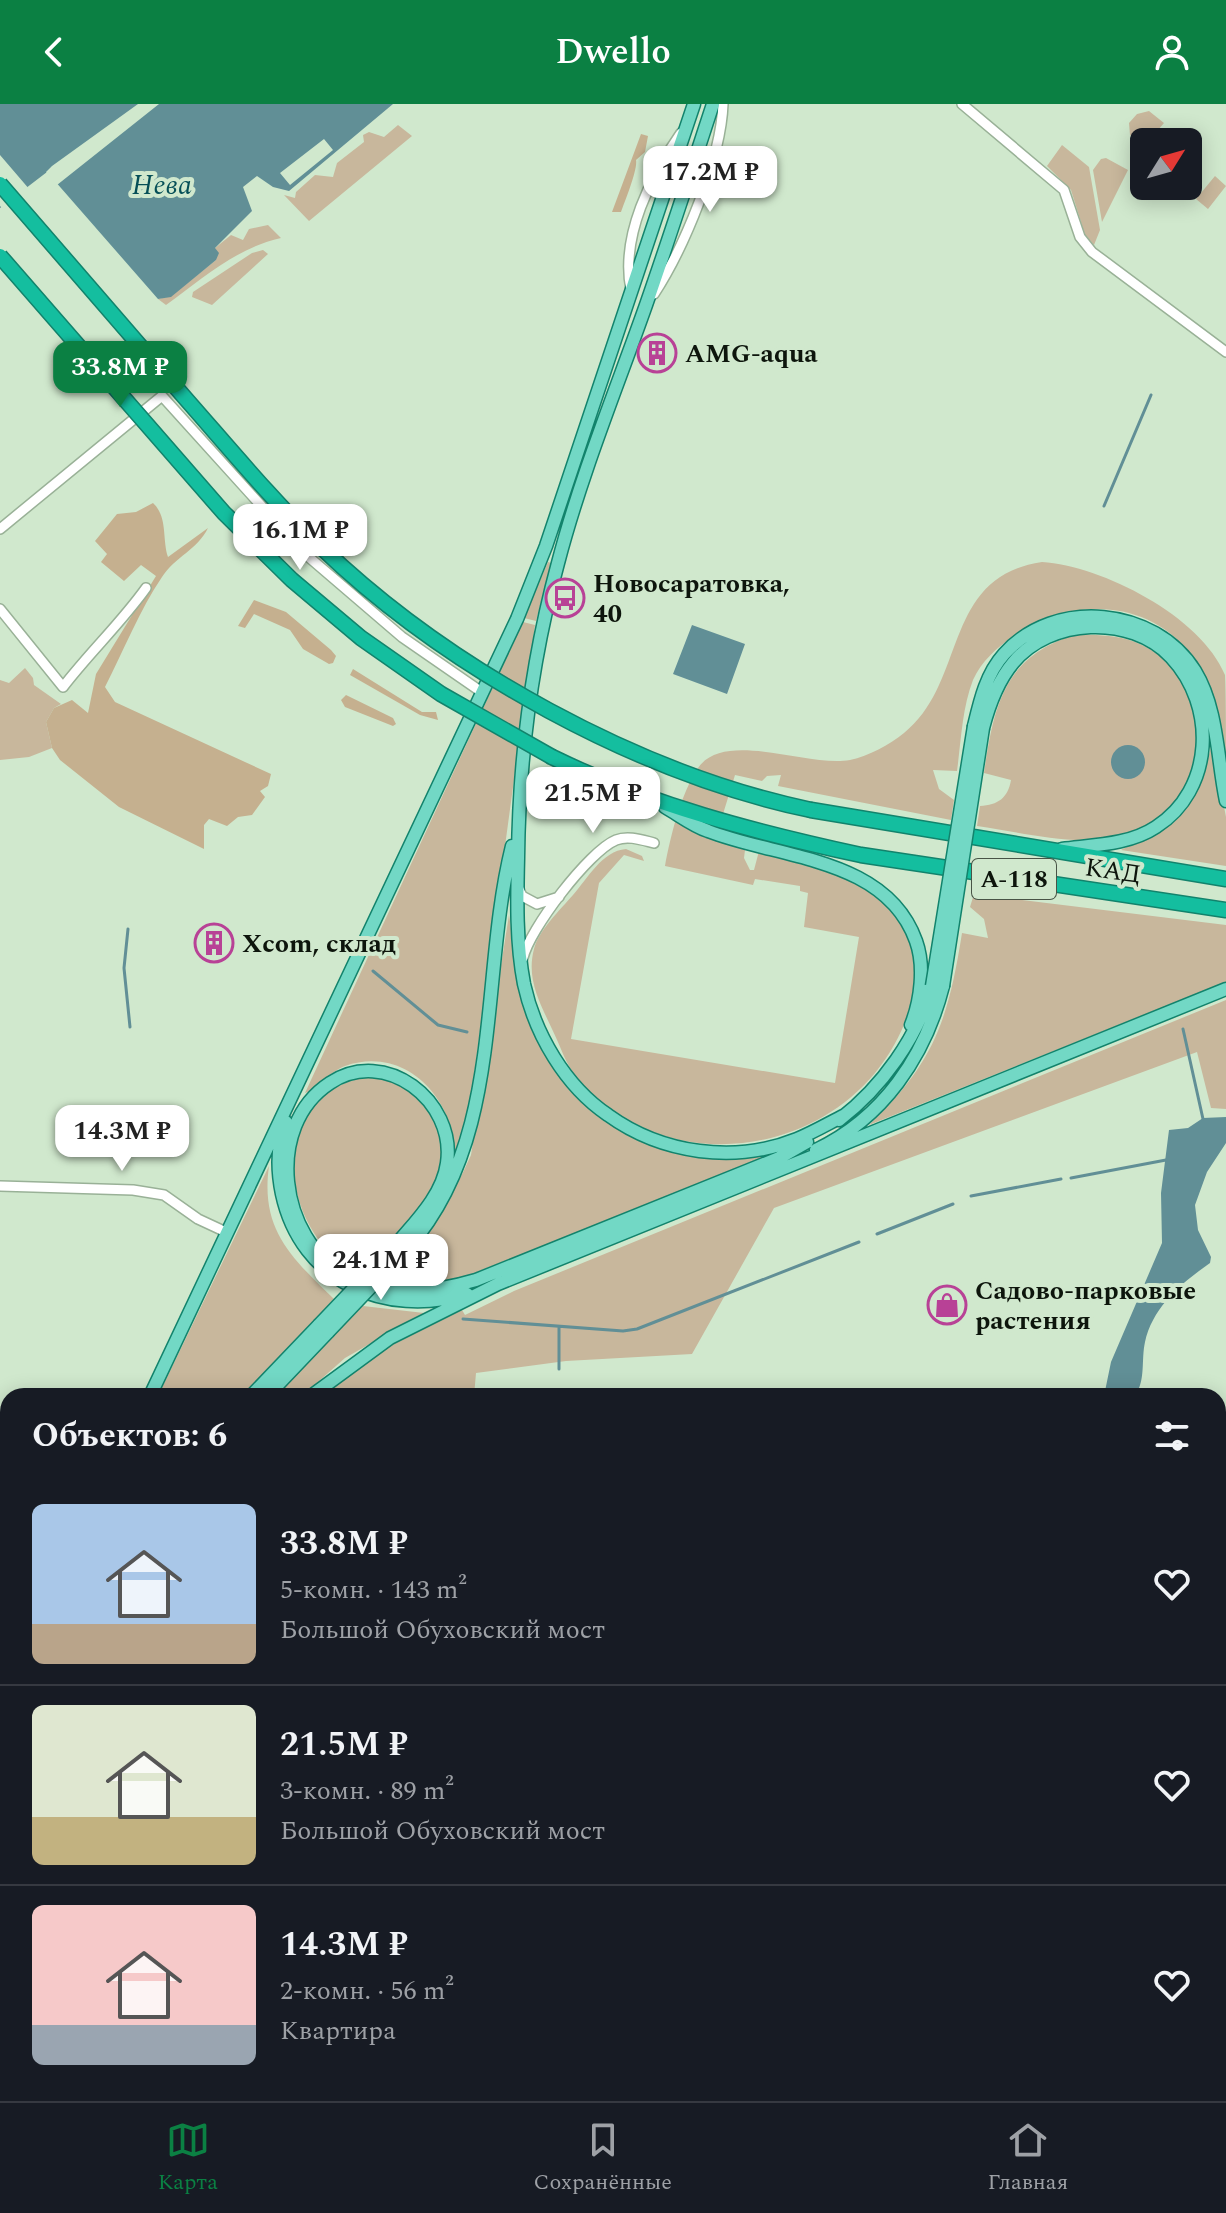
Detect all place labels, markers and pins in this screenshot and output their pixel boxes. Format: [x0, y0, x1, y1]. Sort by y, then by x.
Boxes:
pin: 17.2M ₽ [636, 146, 784, 214]
building icon: AMG-aqua [636, 332, 678, 374]
place label: AMG-aqua [685, 334, 818, 374]
pin: 33.8M ₽ [46, 341, 194, 409]
pin: 16.1M ₽ [226, 504, 374, 572]
place label: Новосаратовка, 40 [593, 564, 790, 634]
bus stop icon: Новосаратовка, 40 [544, 577, 586, 619]
pin: 21.5M ₽ [519, 767, 667, 835]
building icon: Xсom, склад [193, 922, 235, 964]
place label: Xсom, склад [242, 924, 396, 964]
pin: 14.3M ₽ [48, 1105, 196, 1173]
pin: 24.1M ₽ [307, 1234, 455, 1302]
place label: Садово-парковые растения [975, 1271, 1196, 1341]
shop icon: Садово-парковые растения [926, 1284, 968, 1326]

